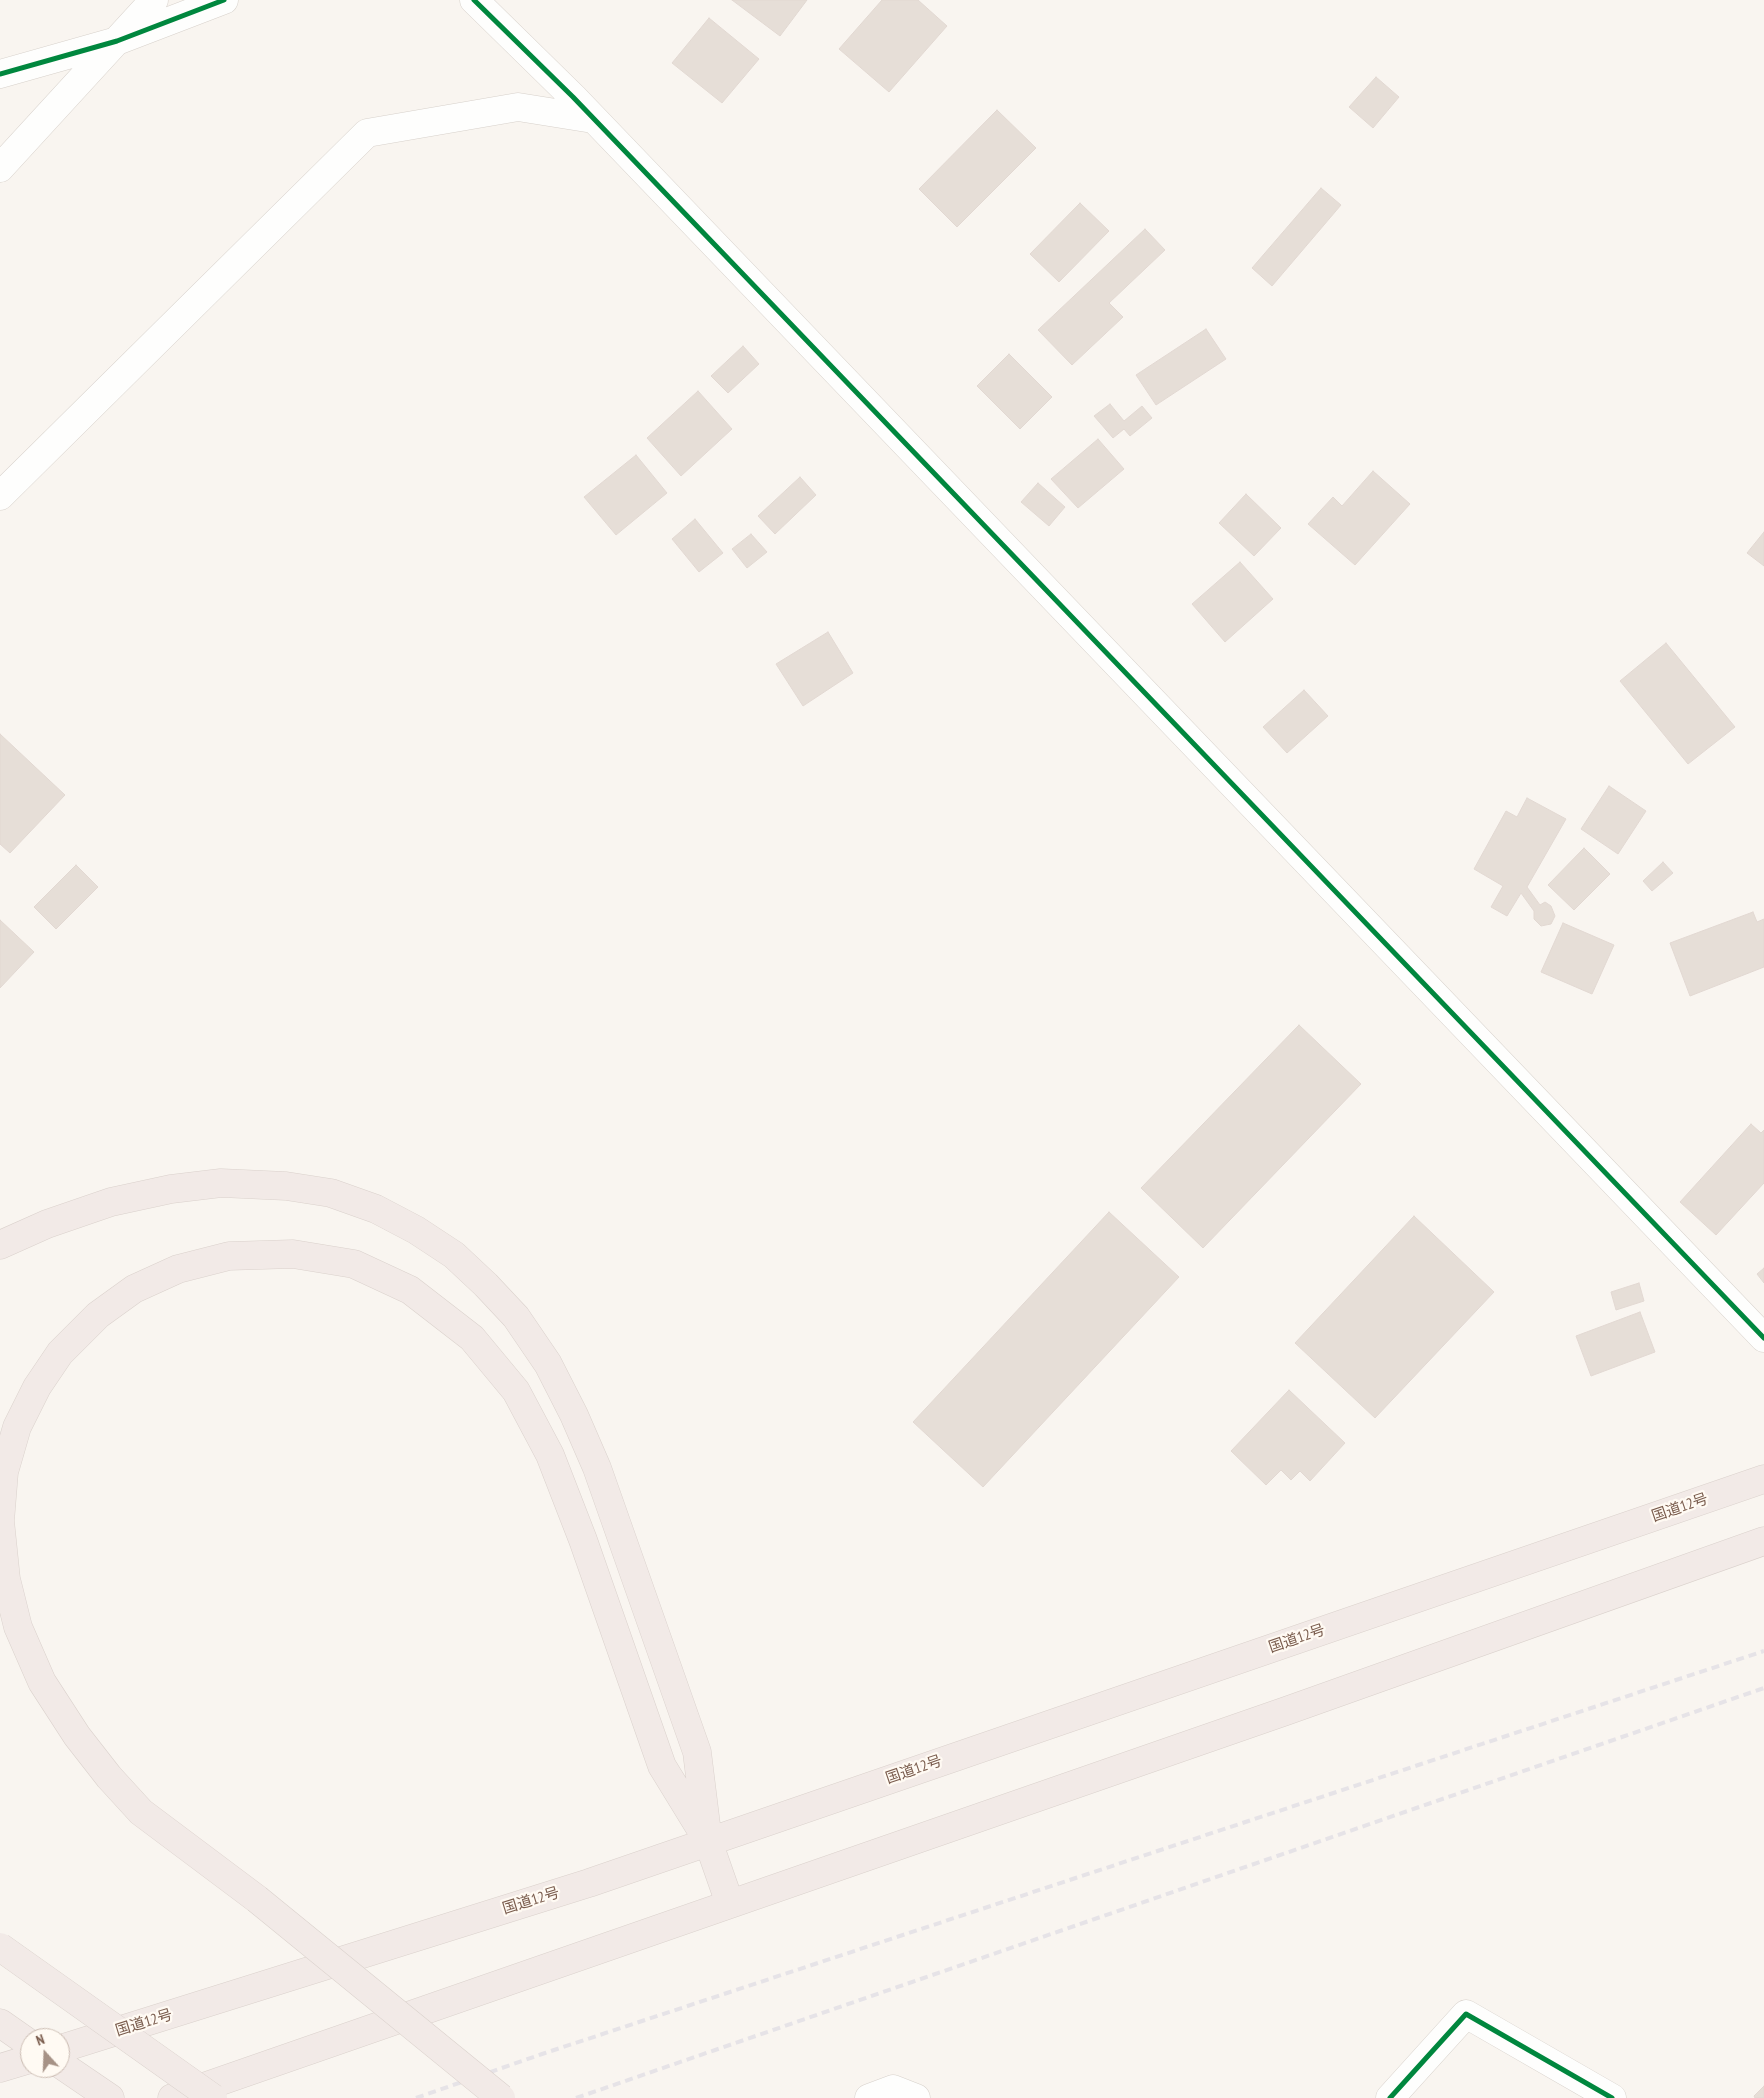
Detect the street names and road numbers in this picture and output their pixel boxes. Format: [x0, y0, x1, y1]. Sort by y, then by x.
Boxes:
street label: 国道12号 [1649, 1490, 1711, 1526]
street label: 国道12号 [1266, 1621, 1328, 1657]
street label: 国道12号 [883, 1752, 945, 1788]
street label: 国道12号 [500, 1884, 562, 1918]
street label: 国道12号 [113, 2006, 175, 2040]

